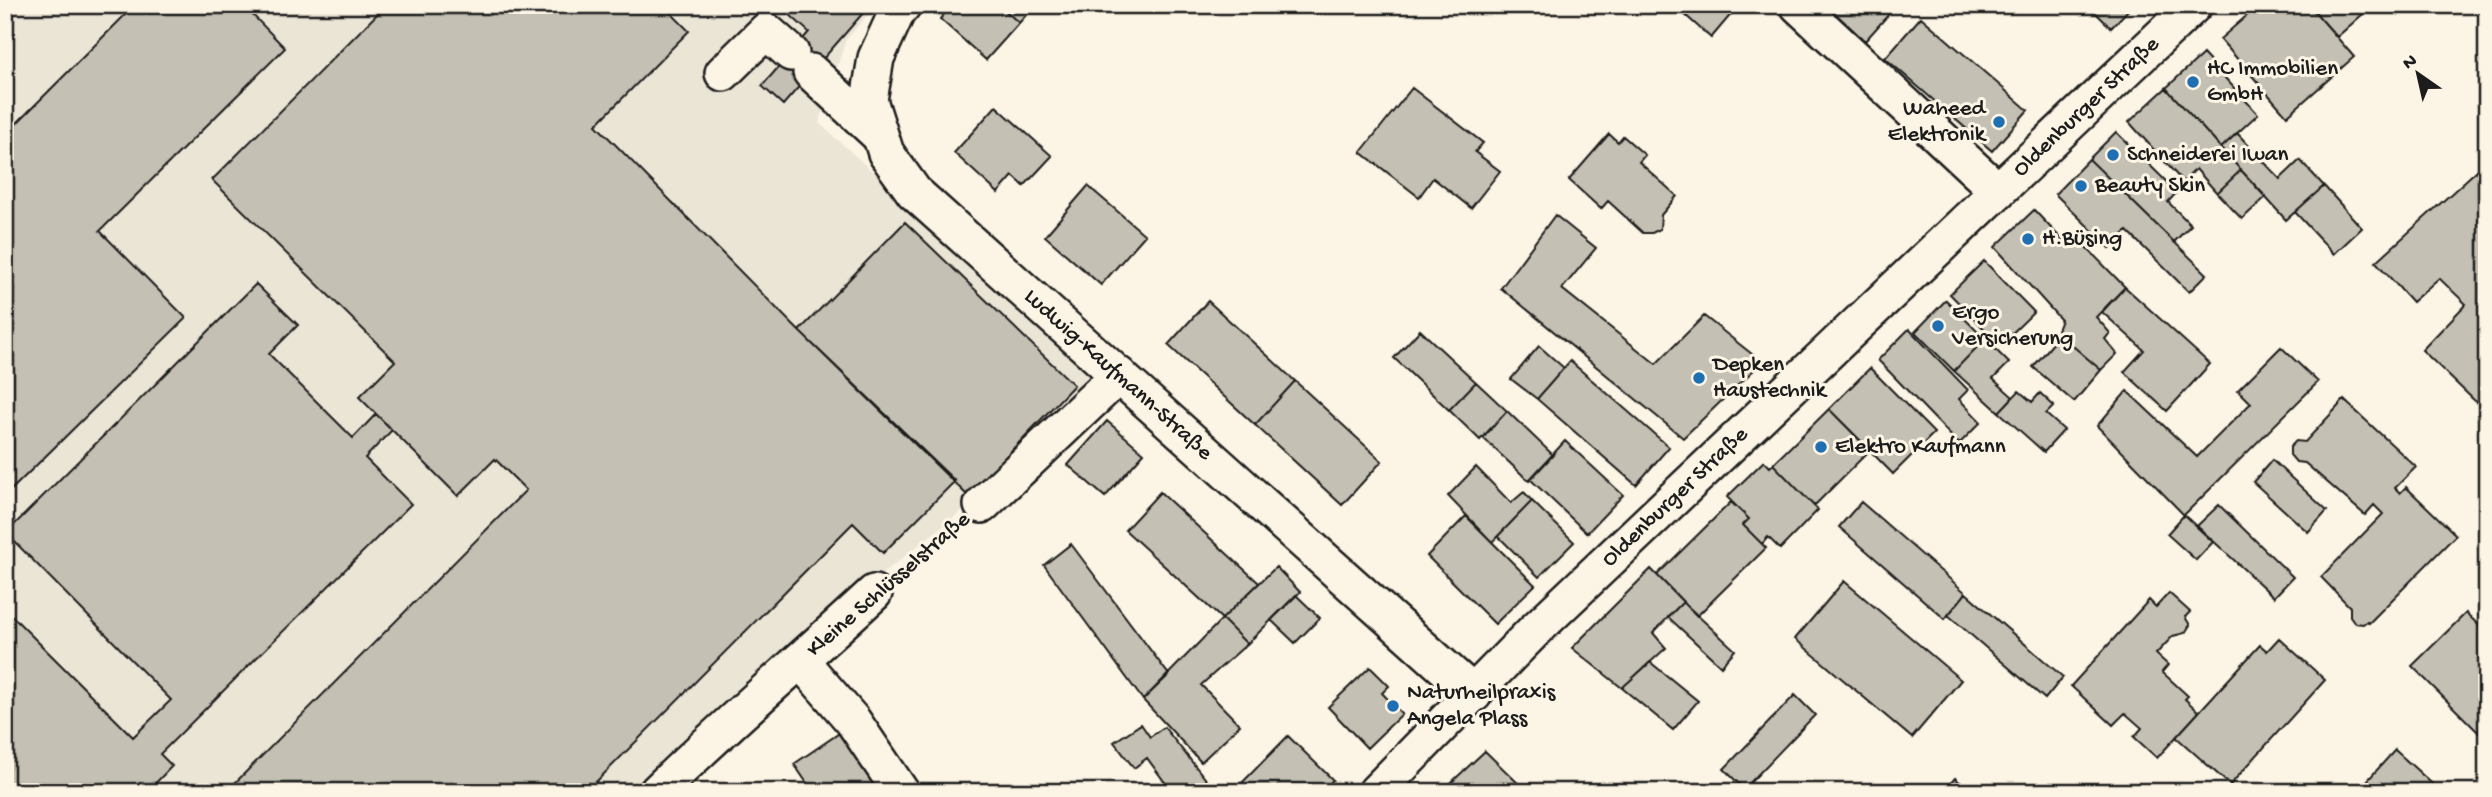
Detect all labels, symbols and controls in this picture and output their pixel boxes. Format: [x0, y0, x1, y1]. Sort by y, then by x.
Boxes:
street label: Oldenburger Straße [2008, 30, 2166, 183]
north arrow [2384, 38, 2454, 108]
text: N [2399, 50, 2422, 76]
place label: HC Immobilien GmbH [2207, 56, 2338, 109]
marker: HC Immobilien GmbH [2185, 74, 2201, 90]
place label: Waheed Elektronik [1888, 96, 1988, 149]
marker: Waheed Elektronik [1991, 114, 2007, 130]
place label: Schneiderei Iwan [2127, 142, 2289, 169]
marker: Schneiderei Iwan [2105, 147, 2121, 163]
place label: Beauty Skin [2094, 173, 2205, 200]
marker: Beauty Skin [2073, 178, 2089, 194]
place label: H.Büsing [2042, 226, 2122, 253]
marker: H.Büsing [2020, 231, 2036, 247]
street label: Ludwig-Kaufmann-Straße [1018, 283, 1219, 467]
place label: Ergo Versicherung [1951, 300, 2073, 353]
marker: Ergo Versicherung [1930, 318, 1946, 334]
place label: Depken Haustechnik [1711, 352, 1829, 405]
marker: Depken Haustechnik [1691, 370, 1707, 386]
street label: Oldenburger Straße [1596, 421, 1755, 573]
place label: Elektro Kaufmann [1835, 434, 2006, 461]
marker: Elektro Kaufmann [1813, 439, 1829, 455]
street label: Kleine Schlüsselstraße [802, 506, 977, 663]
place label: Naturheilpraxis Angela Plass [1407, 680, 1556, 733]
marker: Naturheilpraxis Angela Plass [1385, 698, 1401, 714]

